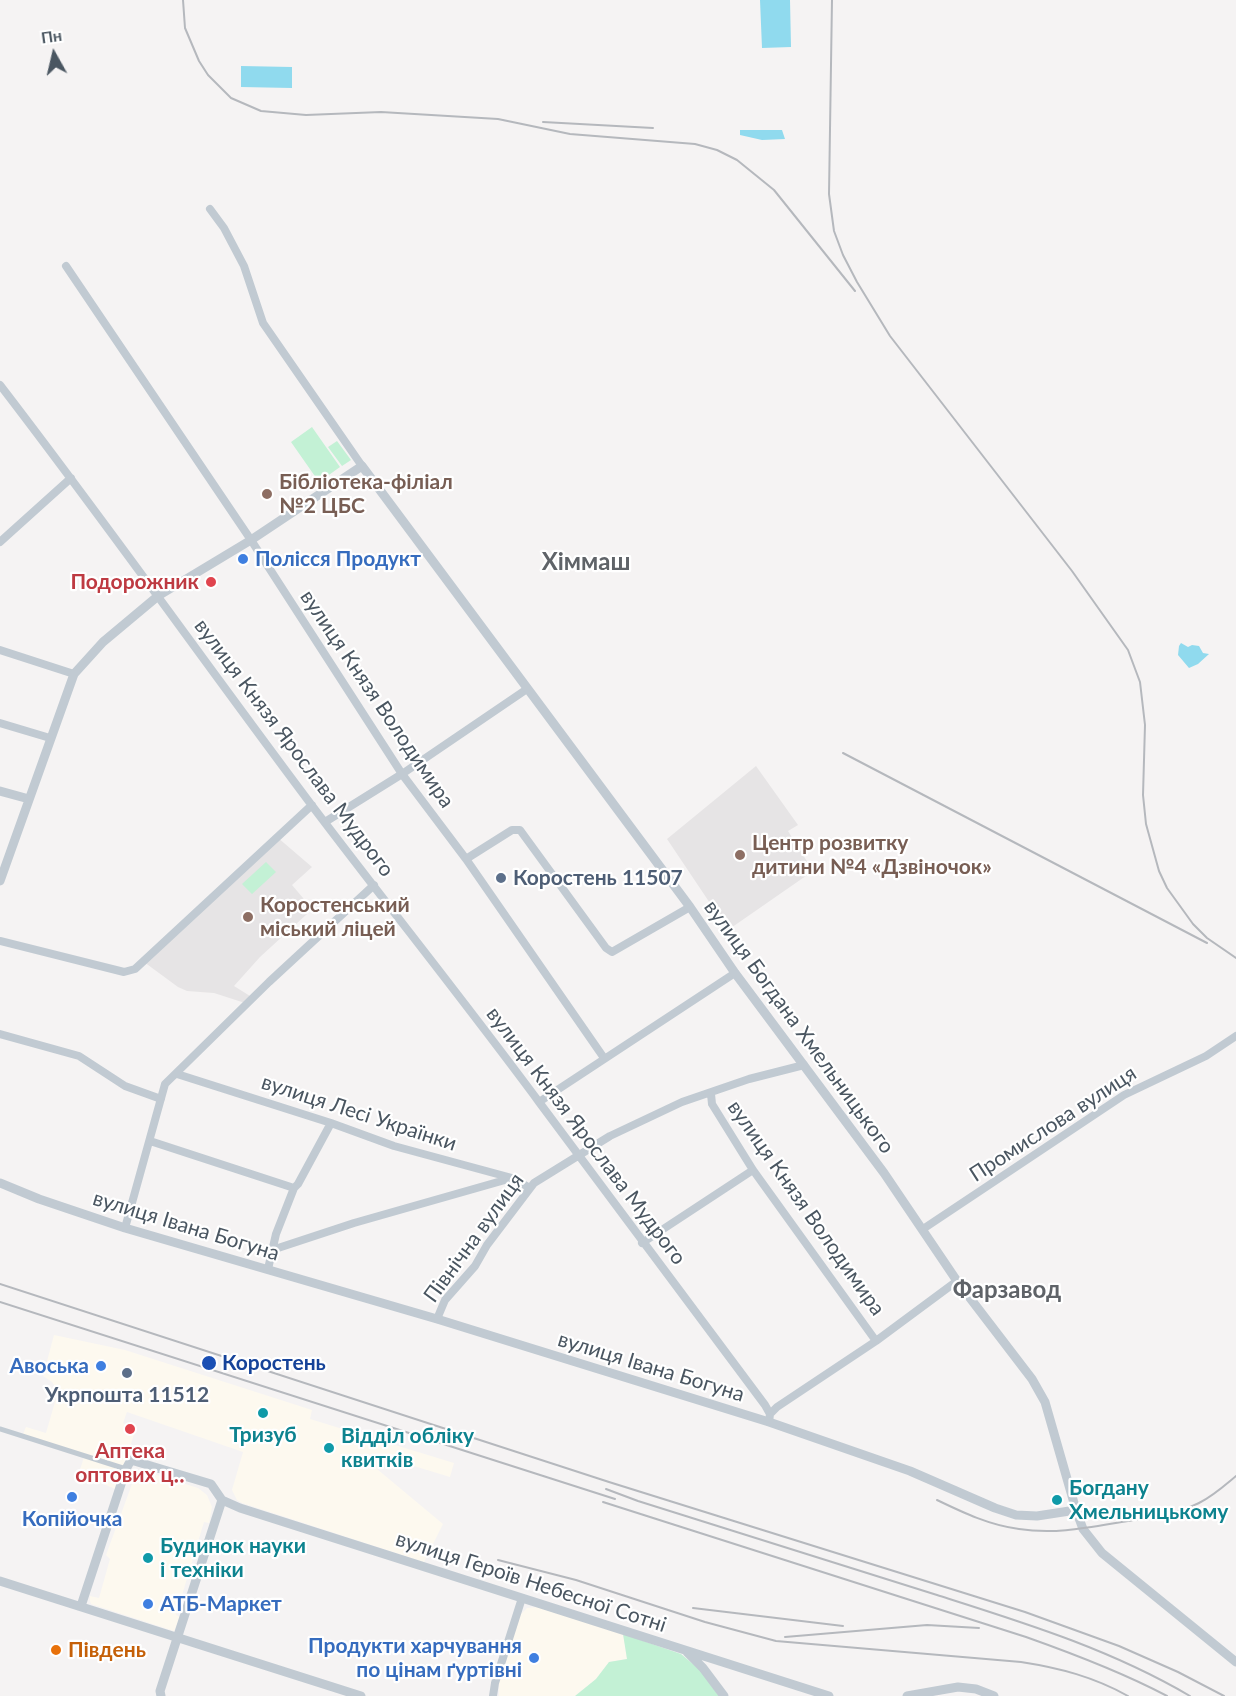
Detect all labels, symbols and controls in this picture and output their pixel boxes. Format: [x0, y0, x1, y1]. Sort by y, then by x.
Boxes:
north arrow [24, 24, 84, 84]
text: Пн [40, 25, 63, 47]
place label: Бібліотека-філіал №2 ЦБС [279, 469, 453, 519]
marker: Бібліотека-філіал №2 ЦБС [260, 487, 274, 501]
place label: Полісся Продукт [255, 546, 421, 572]
district label: Хіммаш [542, 548, 630, 576]
marker: Полісся Продукт [236, 552, 250, 566]
place label: Подорожник [70, 569, 199, 595]
marker: Подорожник [204, 575, 218, 589]
street label: вулиця Князя Володимира [295, 585, 459, 813]
street label: вулиця Князя Ярослава Мудрого [189, 614, 399, 882]
place label: Центр розвитку дитини №4 «Дзвіночок» [752, 830, 992, 880]
marker: Центр розвитку дитини №4 «Дзвіночок» [733, 848, 747, 862]
place label: Коростень 11507 [513, 865, 683, 891]
marker: Коростень 11507 [494, 871, 508, 885]
place label: Коростенський міський ліцей [260, 892, 410, 942]
street label: вулиця Богдана Хмельницького [699, 895, 899, 1159]
marker: Коростенський міський ліцей [241, 910, 255, 924]
street label: вулиця Князя Ярослава Мудрого [481, 1002, 691, 1270]
street label: Промислова вулиця [965, 1061, 1141, 1187]
street label: вулиця Лесі Українки [258, 1070, 460, 1156]
street label: вулиця Князя Володимира [722, 1096, 890, 1320]
street label: Північна вулиця [419, 1169, 529, 1307]
street label: вулиця Івана Богуна [90, 1186, 282, 1266]
district label: Фарзавод [953, 1276, 1061, 1304]
street label: вулиця Івана Богуна [555, 1327, 747, 1407]
place label: Коростень [222, 1350, 326, 1376]
place label: Авоська [10, 1353, 89, 1379]
marker: Коростень [200, 1354, 218, 1372]
marker: Авоська [94, 1359, 108, 1373]
marker: Укрпошта 11512 [120, 1366, 134, 1380]
place label: Укрпошта 11512 [45, 1382, 209, 1408]
marker: Тризуб [256, 1406, 270, 1420]
marker: Аптека оптових ц‥ [123, 1422, 137, 1436]
place label: Тризуб [229, 1422, 297, 1448]
place label: Відділ обліку квитків [341, 1423, 474, 1473]
place label: Аптека оптових ц‥ [75, 1438, 185, 1488]
marker: Відділ обліку квитків [322, 1441, 336, 1455]
place label: Богдану Хмельницькому [1069, 1475, 1228, 1525]
marker: Копійочка [65, 1490, 79, 1504]
marker: Богдану Хмельницькому [1050, 1493, 1064, 1507]
place label: Копійочка [22, 1506, 122, 1532]
street label: вулиця Героїв Небесної Сотні [392, 1526, 670, 1638]
place label: Будинок науки і техніки [160, 1533, 306, 1583]
marker: Будинок науки і техніки [141, 1551, 155, 1565]
place label: АТБ-Маркет [160, 1591, 282, 1617]
marker: АТБ-Маркет [141, 1597, 155, 1611]
place label: Продукти харчування по цінам ґуртівні [308, 1633, 522, 1683]
place label: Південь [68, 1637, 146, 1663]
marker: Південь [49, 1643, 63, 1657]
marker: Продукти харчування по цінам ґуртівні [527, 1651, 541, 1665]

